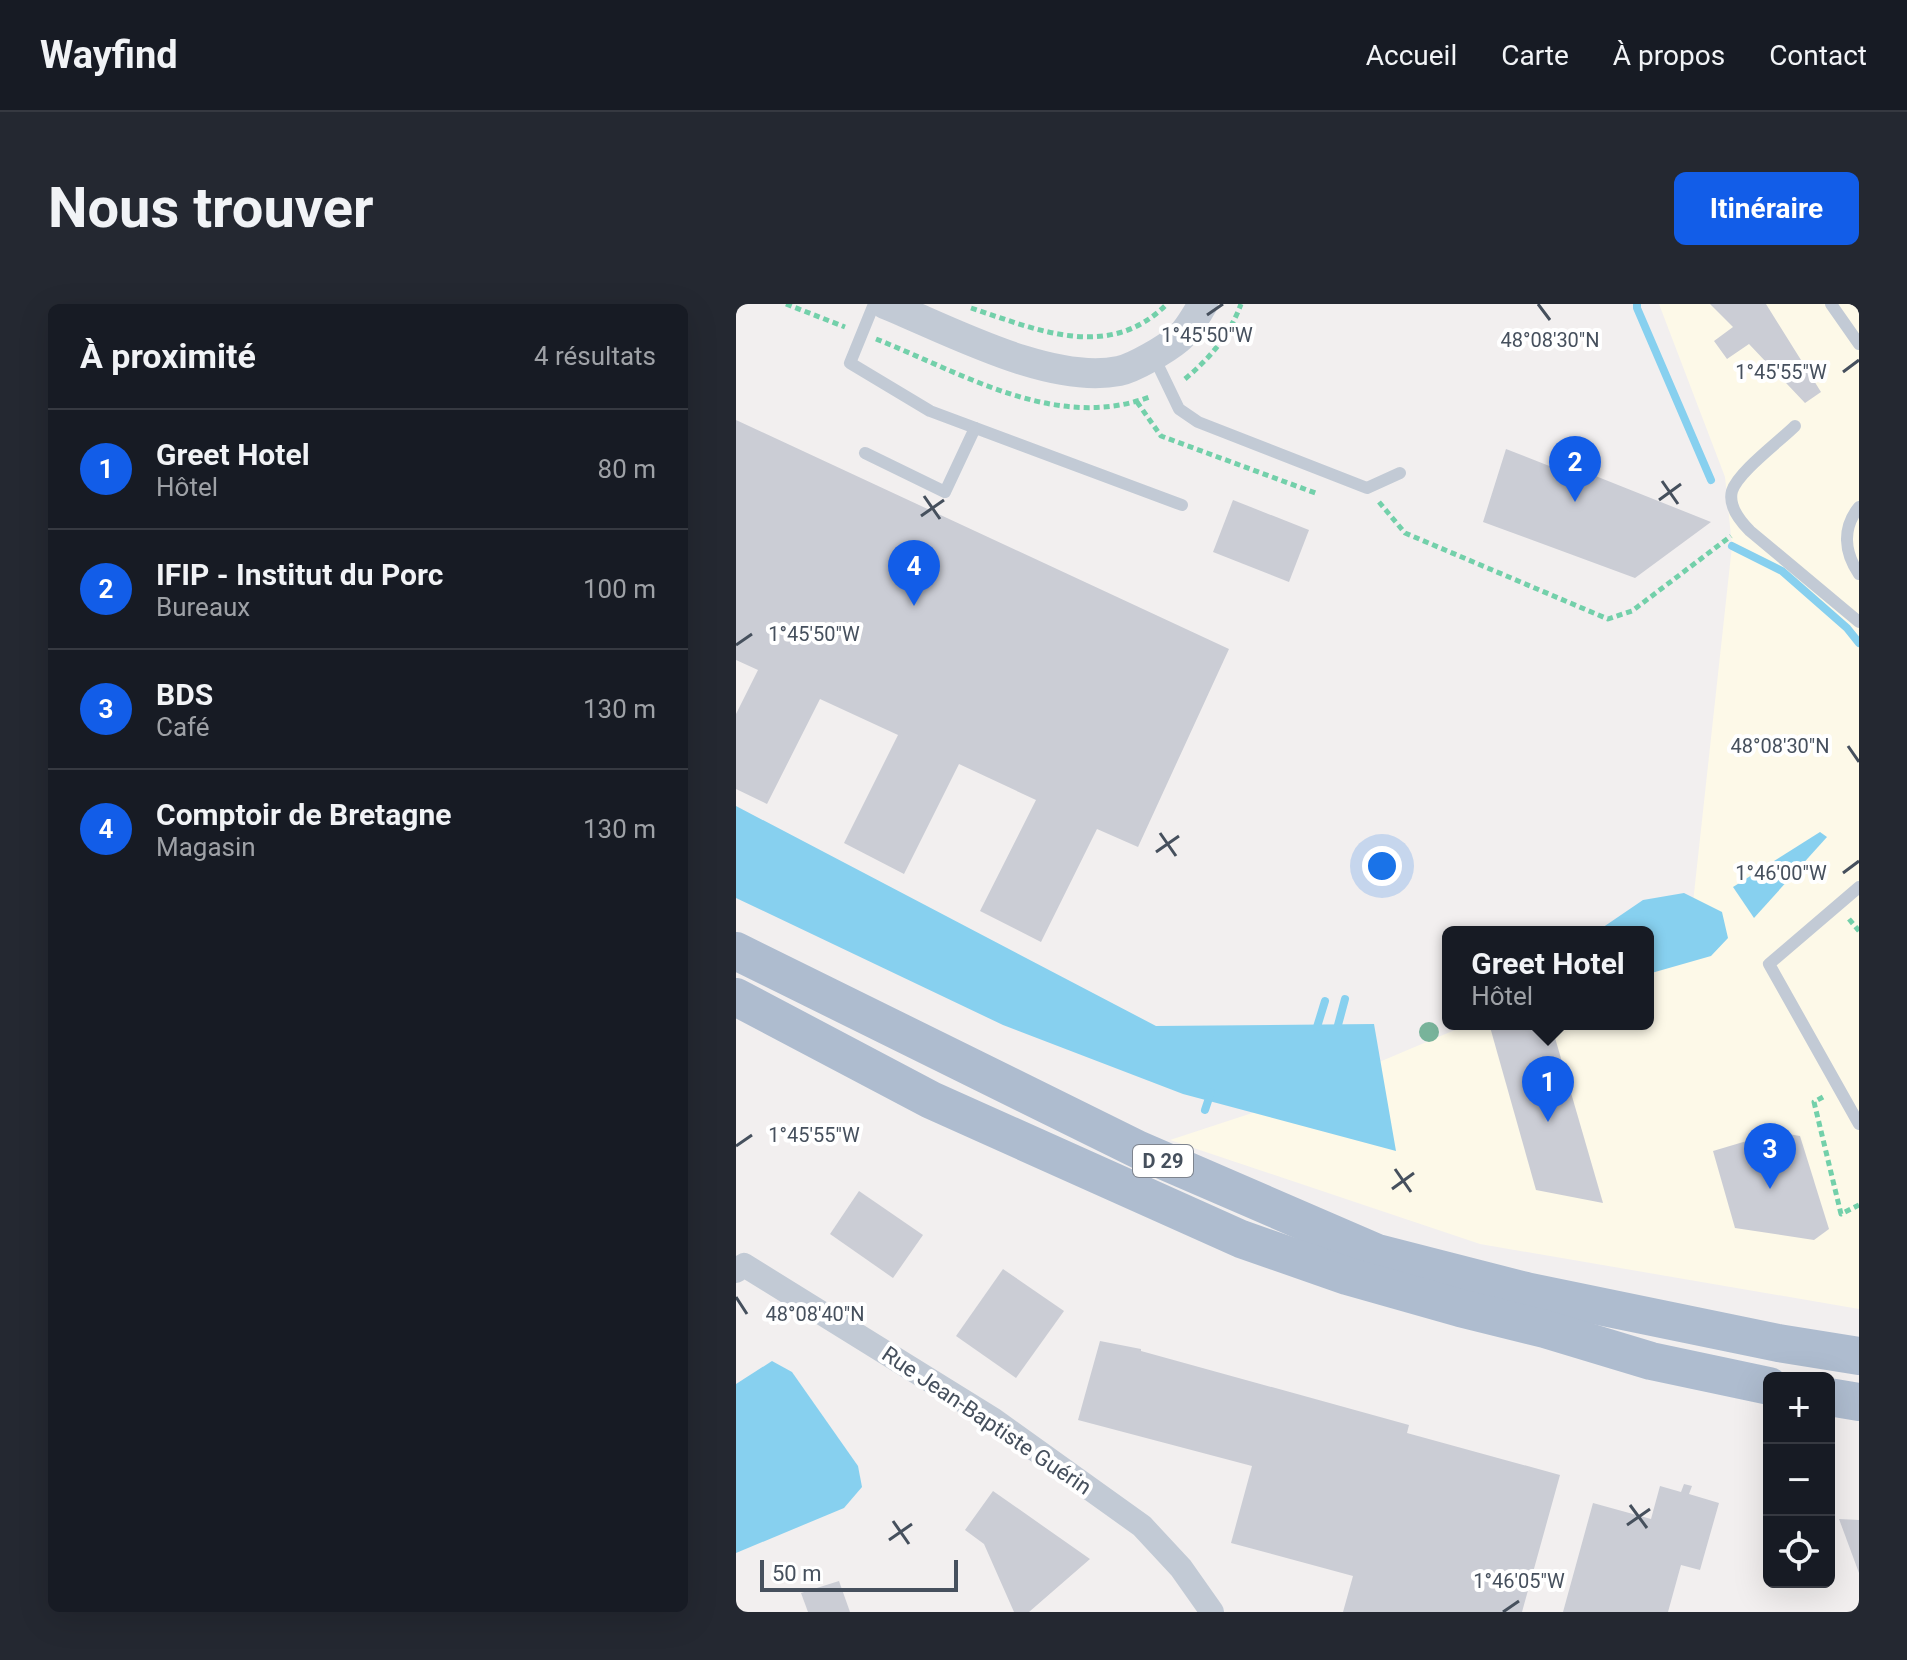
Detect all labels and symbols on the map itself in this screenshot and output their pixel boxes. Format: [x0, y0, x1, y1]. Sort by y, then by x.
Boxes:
text: 1°45'50"W [1161, 323, 1253, 347]
text: 48°08'30"N [1500, 328, 1600, 352]
text: 1°45'55"W [1735, 360, 1827, 384]
pin: 2 [1549, 436, 1601, 502]
pin: 4 [888, 540, 940, 606]
text: 1°45'50"W [768, 622, 860, 646]
text: 48°08'30"N [1730, 734, 1830, 758]
your location [1362, 846, 1402, 886]
text: 1°46'00"W [1735, 861, 1827, 885]
pin: 1 [1522, 1056, 1574, 1122]
text: 1°45'55"W [768, 1123, 860, 1147]
pin: 3 [1744, 1123, 1796, 1189]
road number: D 29 [1133, 1145, 1193, 1177]
text: 48°08'40"N [765, 1302, 865, 1326]
street label: Rue Jean-Baptiste Guérin [877, 1341, 1096, 1500]
scale bar [760, 1556, 958, 1592]
text: 1°46'05"W [1473, 1569, 1565, 1593]

